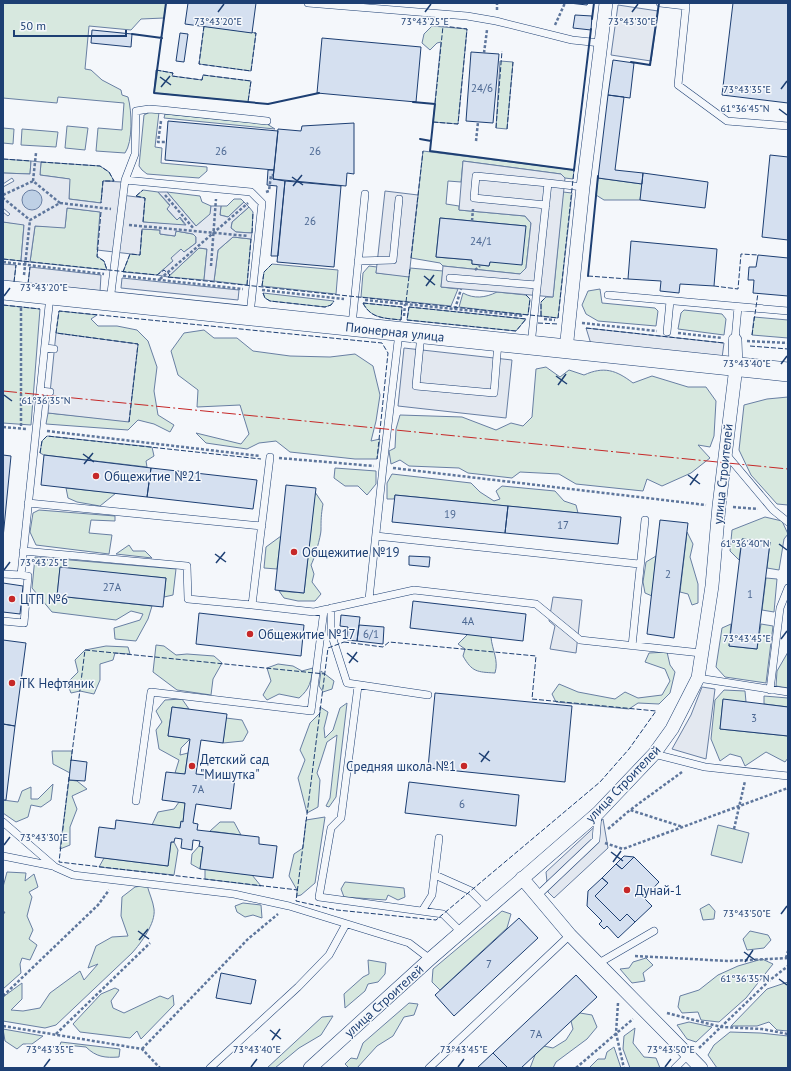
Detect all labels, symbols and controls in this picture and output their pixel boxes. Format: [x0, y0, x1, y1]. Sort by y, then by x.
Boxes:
scale bar [14, 12, 126, 38]
text: 73°43'20"E [194, 15, 242, 28]
text: 73°43'25"E [401, 15, 449, 28]
text: 73°43'30"E [608, 15, 656, 28]
text: 50 m [20, 18, 46, 33]
house number: 24/6 [471, 81, 493, 95]
text: 73°43'35"E [723, 83, 771, 96]
text: 61°36'45"N [720, 102, 770, 115]
house number: 26 [215, 144, 227, 158]
house number: 26 [309, 144, 321, 158]
house number: 26 [304, 214, 316, 228]
house number: 24/1 [470, 234, 492, 248]
text: 73°43'20"E [20, 281, 68, 294]
street label: Пионерная улица [345, 318, 445, 346]
text: 73°43'40"E [723, 357, 771, 370]
text: 61°36'35"N [21, 394, 71, 407]
street label: улица Строителей [709, 423, 737, 525]
place label: Общежитие №21 [104, 468, 202, 485]
marker: Общежитие №21 [91, 471, 101, 481]
house number: 19 [444, 507, 456, 521]
house number: 17 [557, 518, 569, 532]
text: 61°36'40"N [720, 537, 770, 550]
place label: Общежитие №19 [302, 544, 400, 561]
marker: Общежитие №19 [289, 547, 299, 557]
text: 73°43'25"E [20, 556, 68, 569]
house number: 2 [665, 567, 671, 581]
house number: 27А [103, 580, 122, 594]
house number: 1 [747, 587, 753, 601]
place label: ЦТП №6 [20, 591, 68, 608]
marker: ЦТП №6 [7, 594, 17, 604]
house number: 4А [462, 614, 475, 628]
place label: Общежитие №17 [258, 626, 356, 643]
house number: 6/1 [363, 627, 379, 641]
marker: Общежитие №17 [245, 629, 255, 639]
text: 73°43'45"E [723, 632, 771, 645]
place label: ТК Нефтяник [20, 675, 95, 692]
marker: ТК Нефтяник [7, 678, 17, 688]
house number: 3 [751, 711, 757, 725]
street label: улица Строителей [582, 742, 664, 826]
place label: Детский сад "Мишутка" [200, 751, 269, 783]
place label: Средняя школа №1 [346, 758, 456, 775]
marker: Детский сад "Мишутка" [187, 761, 197, 771]
marker: Средняя школа №1 [459, 761, 469, 771]
house number: 7А [192, 782, 205, 796]
house number: 6 [459, 797, 465, 811]
text: 73°43'30"E [20, 831, 68, 844]
place label: Дунай-1 [635, 882, 682, 899]
marker: Дунай-1 [622, 885, 632, 895]
text: 73°43'50"E [723, 907, 771, 920]
house number: 7 [486, 957, 492, 971]
street label: улица Строителей [341, 961, 427, 1041]
text: 61°36'35"N [720, 972, 770, 985]
house number: 7А [530, 1027, 543, 1041]
text: 73°43'35"E [26, 1043, 74, 1056]
text: 73°43'40"E [233, 1043, 281, 1056]
text: 73°43'45"E [440, 1043, 488, 1056]
text: 73°43'50"E [647, 1043, 695, 1056]

